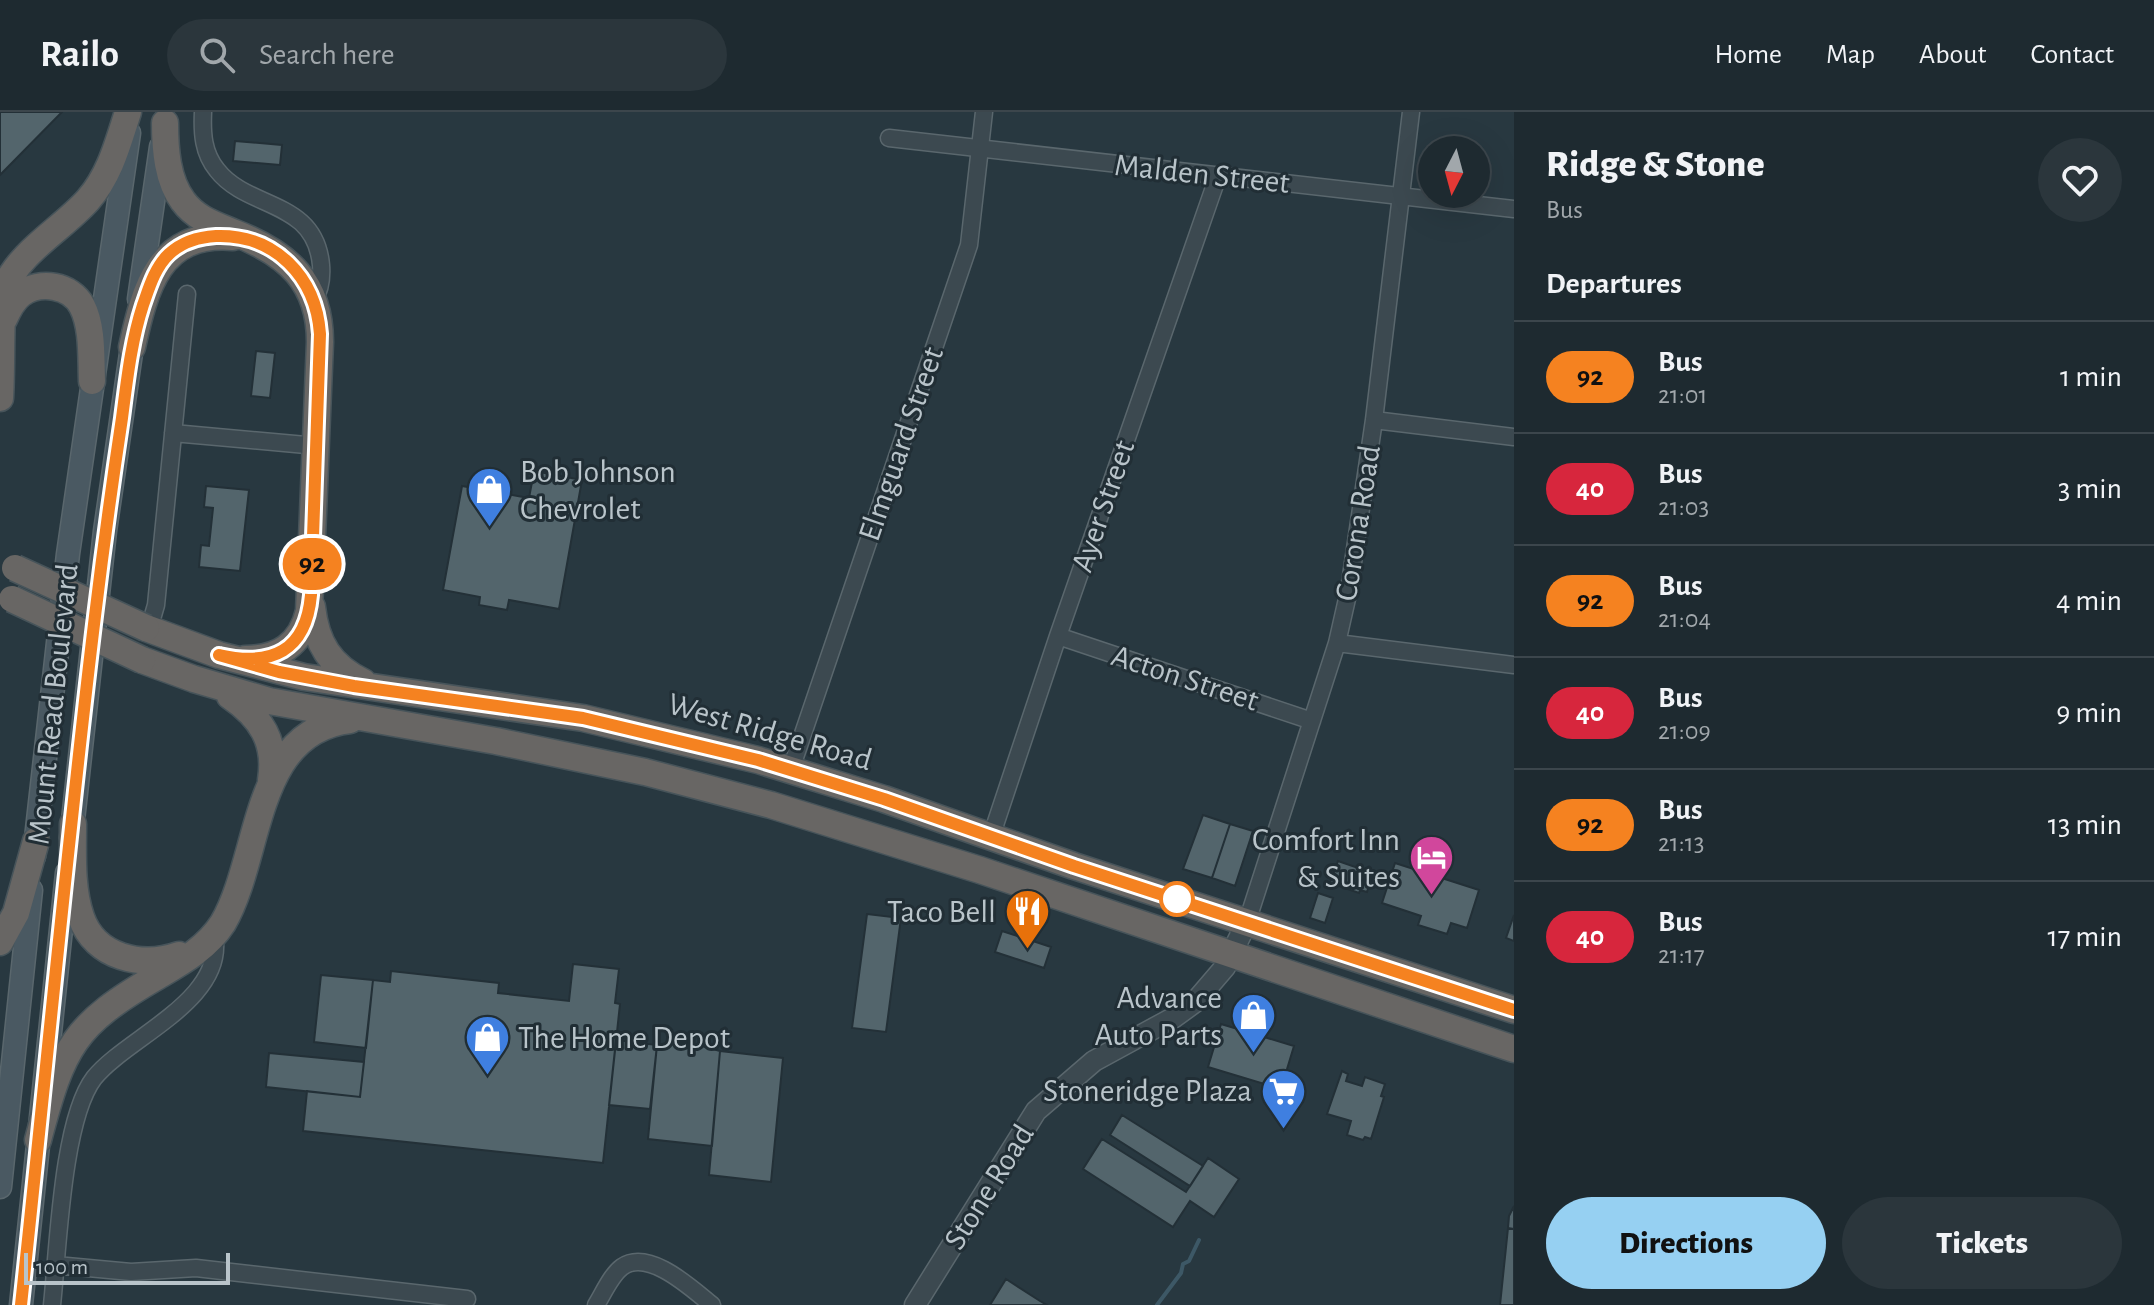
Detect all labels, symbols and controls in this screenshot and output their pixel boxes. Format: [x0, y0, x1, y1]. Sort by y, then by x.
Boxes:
search box [167, 19, 727, 91]
icon: search [195, 33, 239, 77]
text: Railo [40, 36, 119, 74]
text: Search here [259, 40, 395, 70]
text: Home [1715, 41, 1782, 69]
text: Map [1826, 41, 1875, 69]
text: About [1919, 41, 1987, 69]
text: Contact [2031, 41, 2114, 69]
north arrow [1418, 136, 1490, 208]
map controls [1418, 136, 1490, 208]
button: heart [2038, 138, 2122, 222]
text: Ridge & Stone [1546, 146, 1765, 184]
street label: Malden Street [1113, 149, 1291, 199]
text: Bus [1546, 197, 1583, 223]
text: Departures [1546, 269, 1682, 299]
street label: Elmguard Street [853, 343, 949, 545]
text: Bus [1658, 347, 1703, 377]
text: 1 min [2060, 362, 2122, 392]
text: 92 [1577, 363, 1603, 391]
text: 21:01 [1658, 382, 1707, 408]
street label: Ayer Street [1066, 436, 1140, 576]
street label: Corona Road [1330, 443, 1386, 603]
place label: Bob Johnson Chevrolet [520, 456, 676, 525]
text: Bus [1658, 459, 1703, 489]
shop icon: Bob Johnson Chevrolet [465, 466, 513, 529]
text: 3 min [2058, 474, 2122, 504]
text: 40 [1576, 475, 1604, 503]
text: 21:03 [1658, 494, 1709, 520]
line badge: 92 [276, 538, 348, 590]
text: 92 [299, 550, 325, 578]
street label: Mount Read Boulevard [22, 562, 84, 846]
text: Bus [1658, 571, 1703, 601]
text: 4 min [2056, 586, 2122, 616]
text: 92 [1577, 587, 1603, 615]
text: 21:04 [1658, 606, 1711, 632]
street label: Acton Street [1108, 639, 1262, 717]
text: Bus [1658, 683, 1703, 713]
street label: West Ridge Road [664, 688, 876, 776]
text: 9 min [2056, 698, 2122, 728]
text: 40 [1576, 699, 1604, 727]
text: 21:09 [1658, 718, 1711, 744]
text: Bus [1658, 795, 1703, 825]
text: 13 min [2048, 810, 2122, 840]
text: 92 [1577, 811, 1603, 839]
place label: Comfort Inn & Suites [1252, 824, 1400, 893]
text: 21:13 [1658, 830, 1704, 856]
hotel icon: Comfort Inn & Suites [1407, 834, 1455, 897]
unlabelled marker [1160, 882, 1194, 916]
restaurant icon: Taco Bell [1003, 888, 1051, 951]
place label: Taco Bell [887, 896, 996, 928]
text: Bus [1658, 907, 1703, 937]
text: 17 min [2047, 922, 2122, 952]
text: 40 [1576, 923, 1604, 951]
text: 21:17 [1658, 942, 1705, 968]
place label: Advance Auto Parts [1094, 982, 1222, 1051]
shop icon: Advance Auto Parts [1229, 992, 1277, 1055]
shop icon: The Home Depot [463, 1014, 511, 1077]
place label: The Home Depot [518, 1022, 730, 1054]
supermarket icon: Stoneridge Plaza [1259, 1067, 1307, 1130]
place label: Stoneridge Plaza [1043, 1075, 1252, 1107]
street label: Stone Road [938, 1119, 1040, 1255]
button: Directions [1546, 1197, 1826, 1289]
button: Tickets [1842, 1197, 2122, 1289]
scale bar [24, 1249, 230, 1285]
text: 100 m [36, 1256, 88, 1278]

